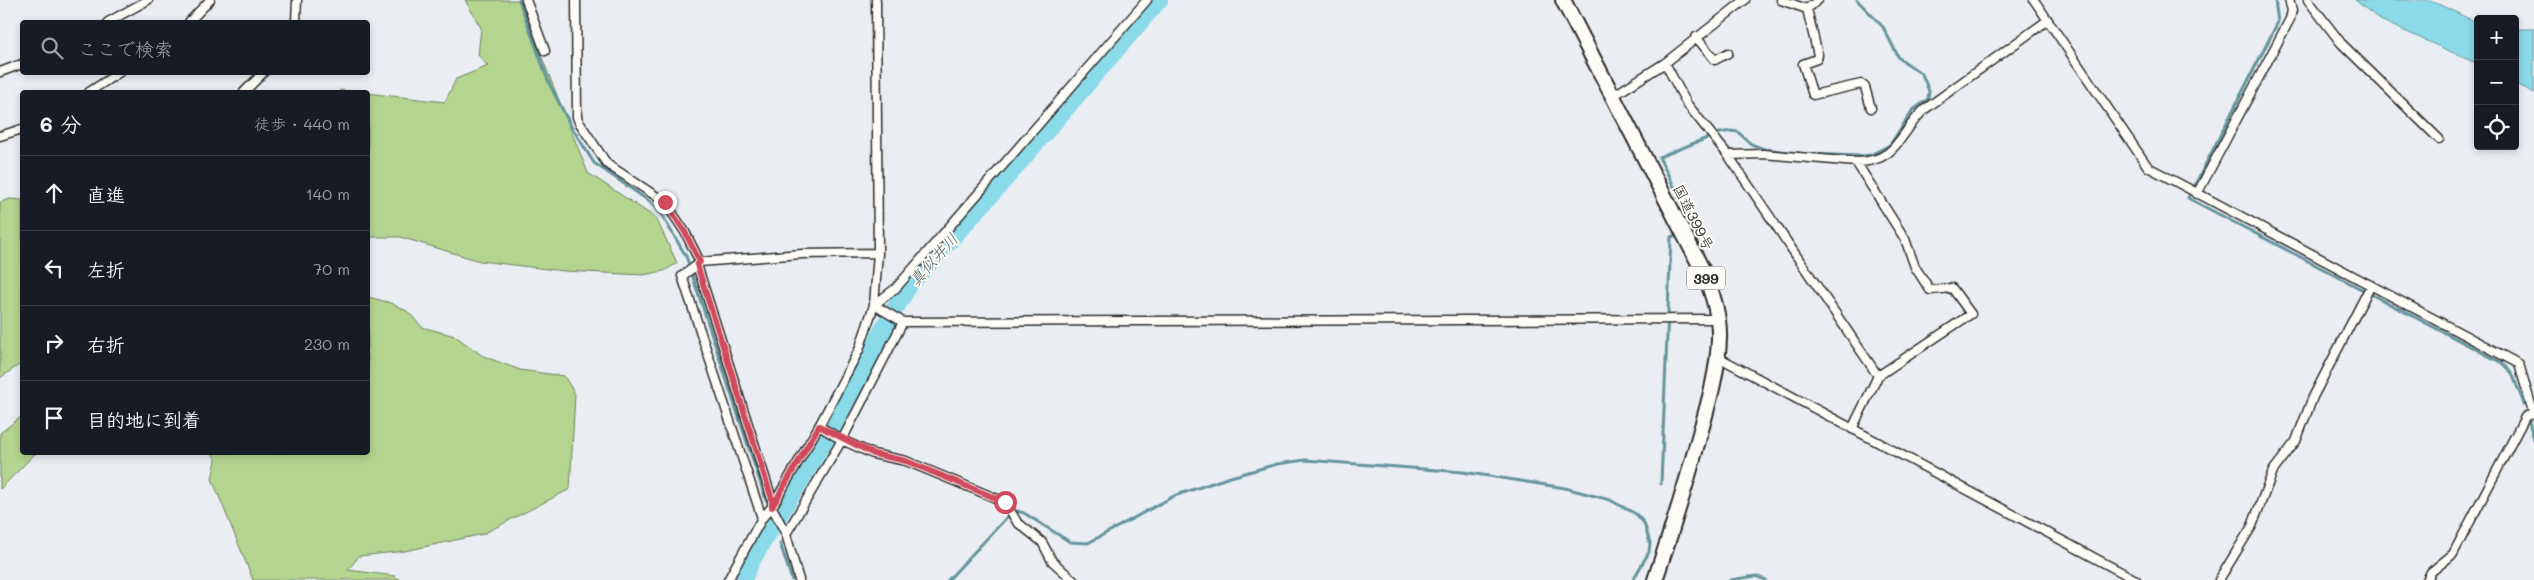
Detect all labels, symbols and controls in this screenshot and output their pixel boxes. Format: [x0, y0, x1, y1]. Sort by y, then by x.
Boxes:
map controls [2474, 15, 2519, 150]
button: + [2474, 15, 2519, 60]
search box [20, 20, 370, 75]
icon: search [38, 34, 66, 62]
text: ここで検索 [78, 36, 173, 61]
button: − [2474, 60, 2519, 105]
button: locate [2474, 105, 2519, 150]
text: 6 分 [40, 110, 81, 137]
text: 徒歩 · 440 m [254, 113, 350, 134]
icon: ahead [40, 179, 68, 207]
street label: 国道399号 [1669, 181, 1719, 253]
text: 直進 [87, 182, 125, 207]
text: 140 m [306, 183, 350, 204]
route end [654, 191, 677, 214]
water label: 真似井川 [904, 228, 962, 290]
icon: left [40, 254, 68, 282]
text: 左折 [87, 257, 125, 282]
text: 70 m [313, 258, 350, 279]
road number: 399 [1687, 266, 1725, 290]
icon: right [40, 329, 68, 357]
text: 右折 [87, 332, 125, 357]
text: 230 m [304, 333, 350, 354]
icon: arrive [40, 404, 68, 432]
text: 目的地に到着 [87, 407, 201, 432]
route start [994, 491, 1017, 514]

